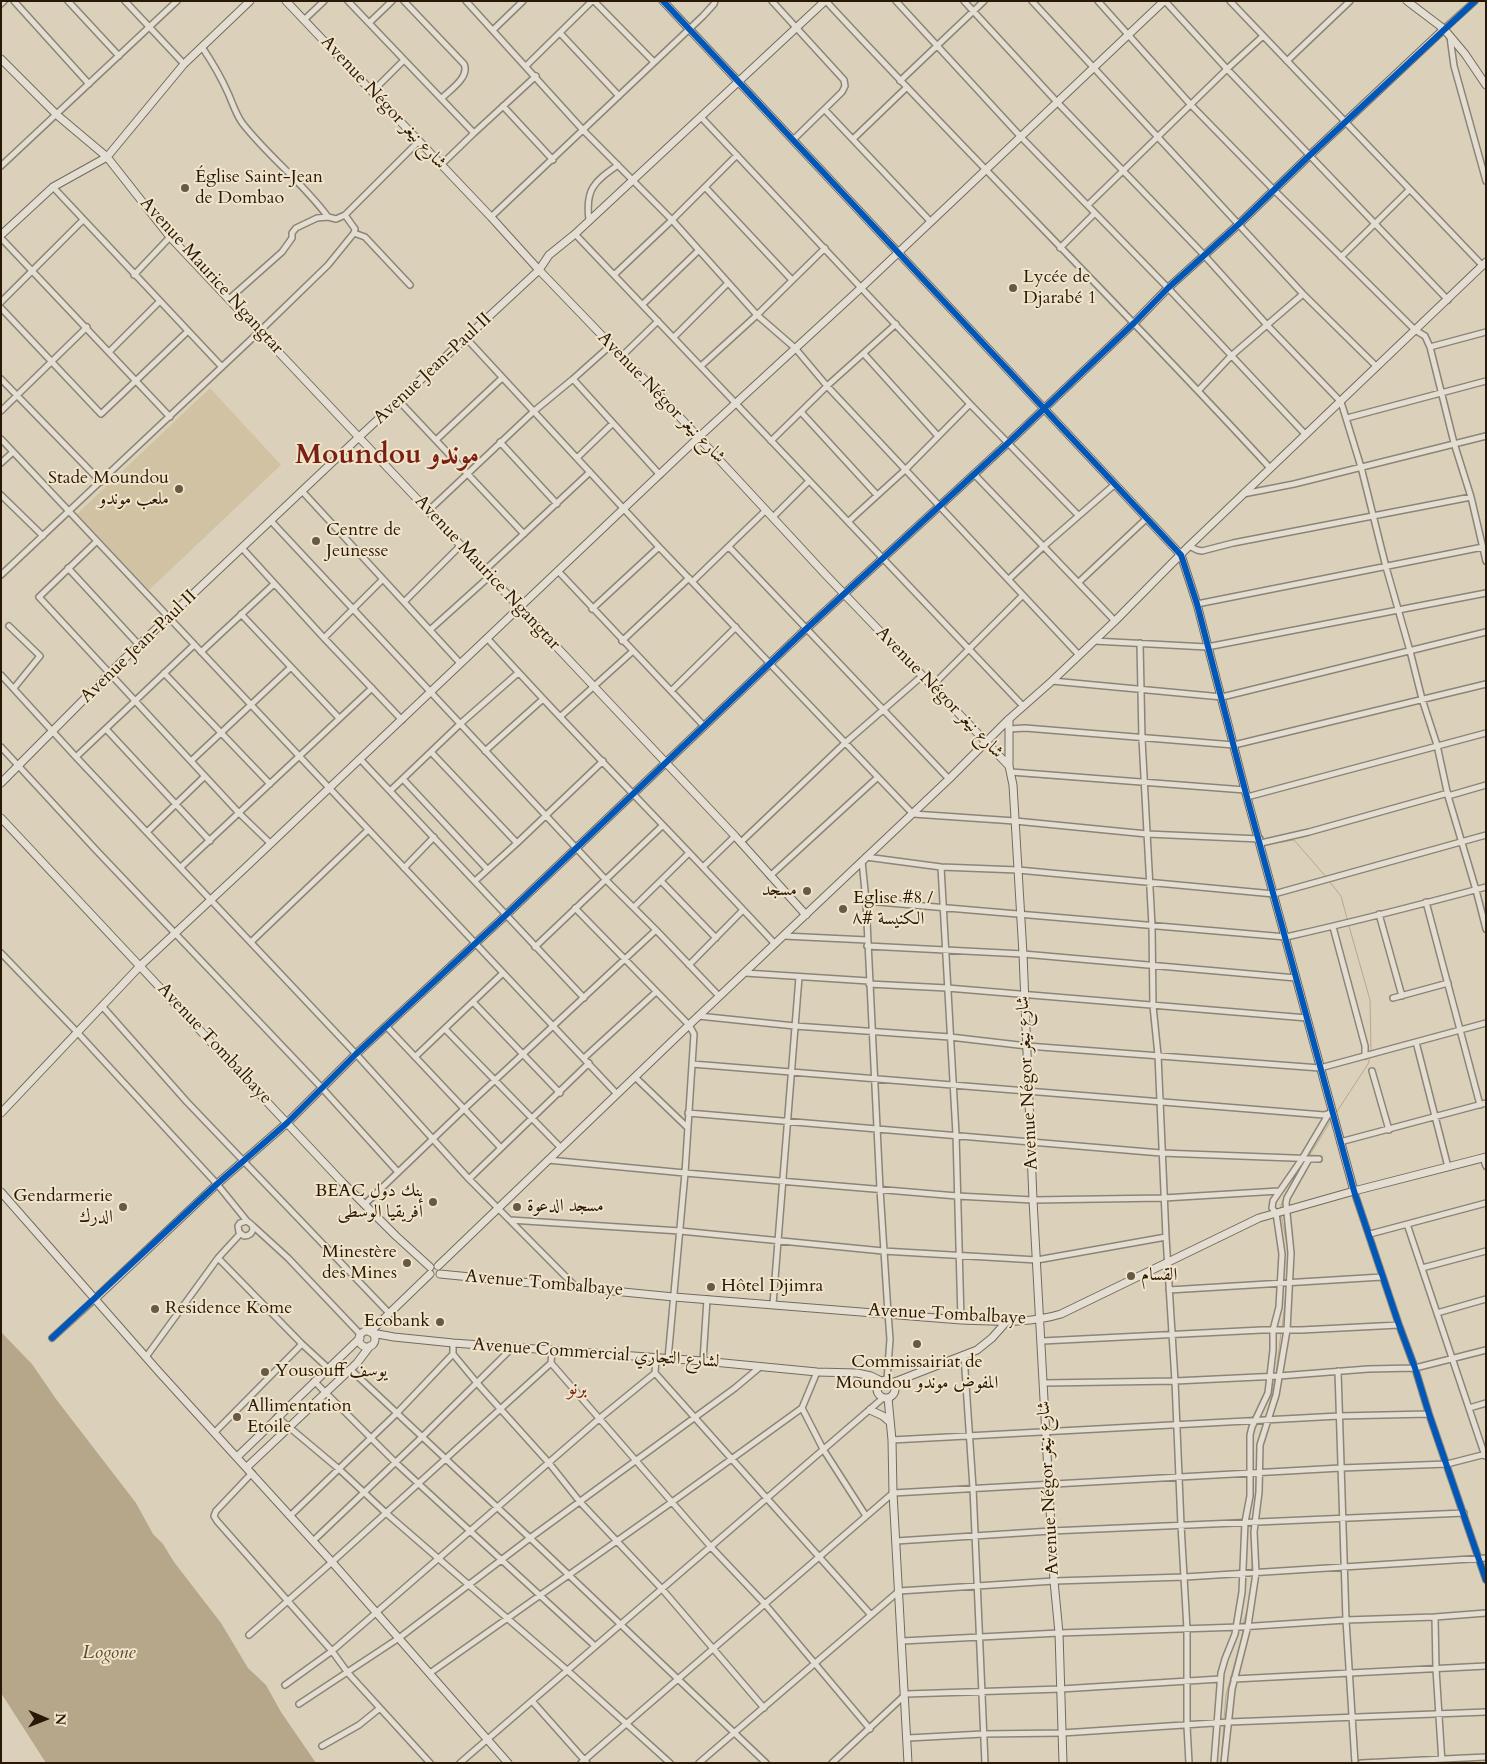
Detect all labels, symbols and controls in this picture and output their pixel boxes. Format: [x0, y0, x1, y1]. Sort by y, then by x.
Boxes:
street label: Avenue Négor شارع نيغر [316, 32, 450, 174]
place label: Église Saint-Jean de Dombao [195, 167, 323, 210]
marker: Église Saint-Jean de Dombao [179, 182, 191, 194]
street label: Avenue Maurice Ngangtar [135, 193, 287, 359]
place label: Lycée de Djarabé 1 [1023, 267, 1097, 310]
marker: Lycée de Djarabé 1 [1007, 282, 1019, 294]
street label: Avenue Jean-Paul II [370, 309, 496, 429]
street label: Avenue Négor شارع نيغر [593, 328, 729, 468]
district label: Moundou موندو [295, 440, 479, 474]
place label: Stade Moundou ملعب موندو [48, 468, 169, 510]
marker: Stade Moundou ملعب موندو [173, 483, 185, 495]
street label: Avenue Maurice Ngangtar [409, 491, 565, 655]
place label: Centre de Jeunesse [326, 520, 401, 562]
marker: Centre de Jeunesse [310, 535, 322, 547]
street label: Avenue Jean-Paul II [76, 586, 202, 708]
street label: Avenue Négor شارع نيغر [871, 623, 1007, 763]
place label: مسجد [762, 880, 797, 902]
marker: مسجد [801, 885, 813, 897]
place label: Eglise #8 / الكنيسة #٨ [853, 888, 933, 931]
marker: Eglise #8 / الكنيسة #٨ [837, 903, 849, 915]
street label: Avenue Tombalbaye [152, 979, 276, 1109]
street label: Avenue Négor شارع نيغر [1013, 995, 1043, 1171]
place label: BEAC بنك دول أفريقيا الوسطى [315, 1181, 423, 1224]
place label: Gendarmerie الدرك [13, 1186, 113, 1228]
marker: BEAC بنك دول أفريقيا الوسطى [427, 1196, 439, 1208]
place label: مسجد الدعوة [527, 1196, 604, 1218]
marker: Gendarmerie الدرك [117, 1201, 129, 1213]
marker: مسجد الدعوة [511, 1201, 523, 1213]
place label: Minestère des Mines [322, 1242, 397, 1284]
marker: Minestère des Mines [401, 1257, 413, 1269]
place label: القسام [1141, 1265, 1177, 1287]
street label: Avenue Tombalbaye [464, 1266, 624, 1302]
marker: القسام [1125, 1270, 1137, 1282]
place label: Hôtel Djimra [721, 1276, 823, 1298]
marker: Hôtel Djimra [705, 1281, 717, 1293]
place label: Residence Kome [165, 1298, 292, 1320]
street label: Avenue Tombalbaye [867, 1300, 1027, 1330]
marker: Residence Kome [149, 1303, 161, 1315]
place label: Ecobank [364, 1311, 430, 1333]
marker: Ecobank [434, 1316, 446, 1328]
street label: Avenue Commercial لشارع التجاري [472, 1335, 720, 1373]
marker: Commissairiat de Moundou المفوض موندو [911, 1338, 923, 1350]
place label: Commissairiat de Moundou المفوض موندو [836, 1352, 998, 1395]
place label: Yousouff يوسف [275, 1361, 387, 1383]
marker: Yousouff يوسف [259, 1366, 271, 1378]
district label: برنو [567, 1377, 587, 1401]
place label: Allimentation Etoile [247, 1396, 352, 1438]
street label: Avenue Négor شارع نيغر [1034, 1400, 1064, 1576]
marker: Allimentation Etoile [231, 1411, 243, 1423]
water label: Logone [82, 1643, 136, 1665]
north arrow [20, 1694, 70, 1744]
text: N [51, 1713, 70, 1726]

